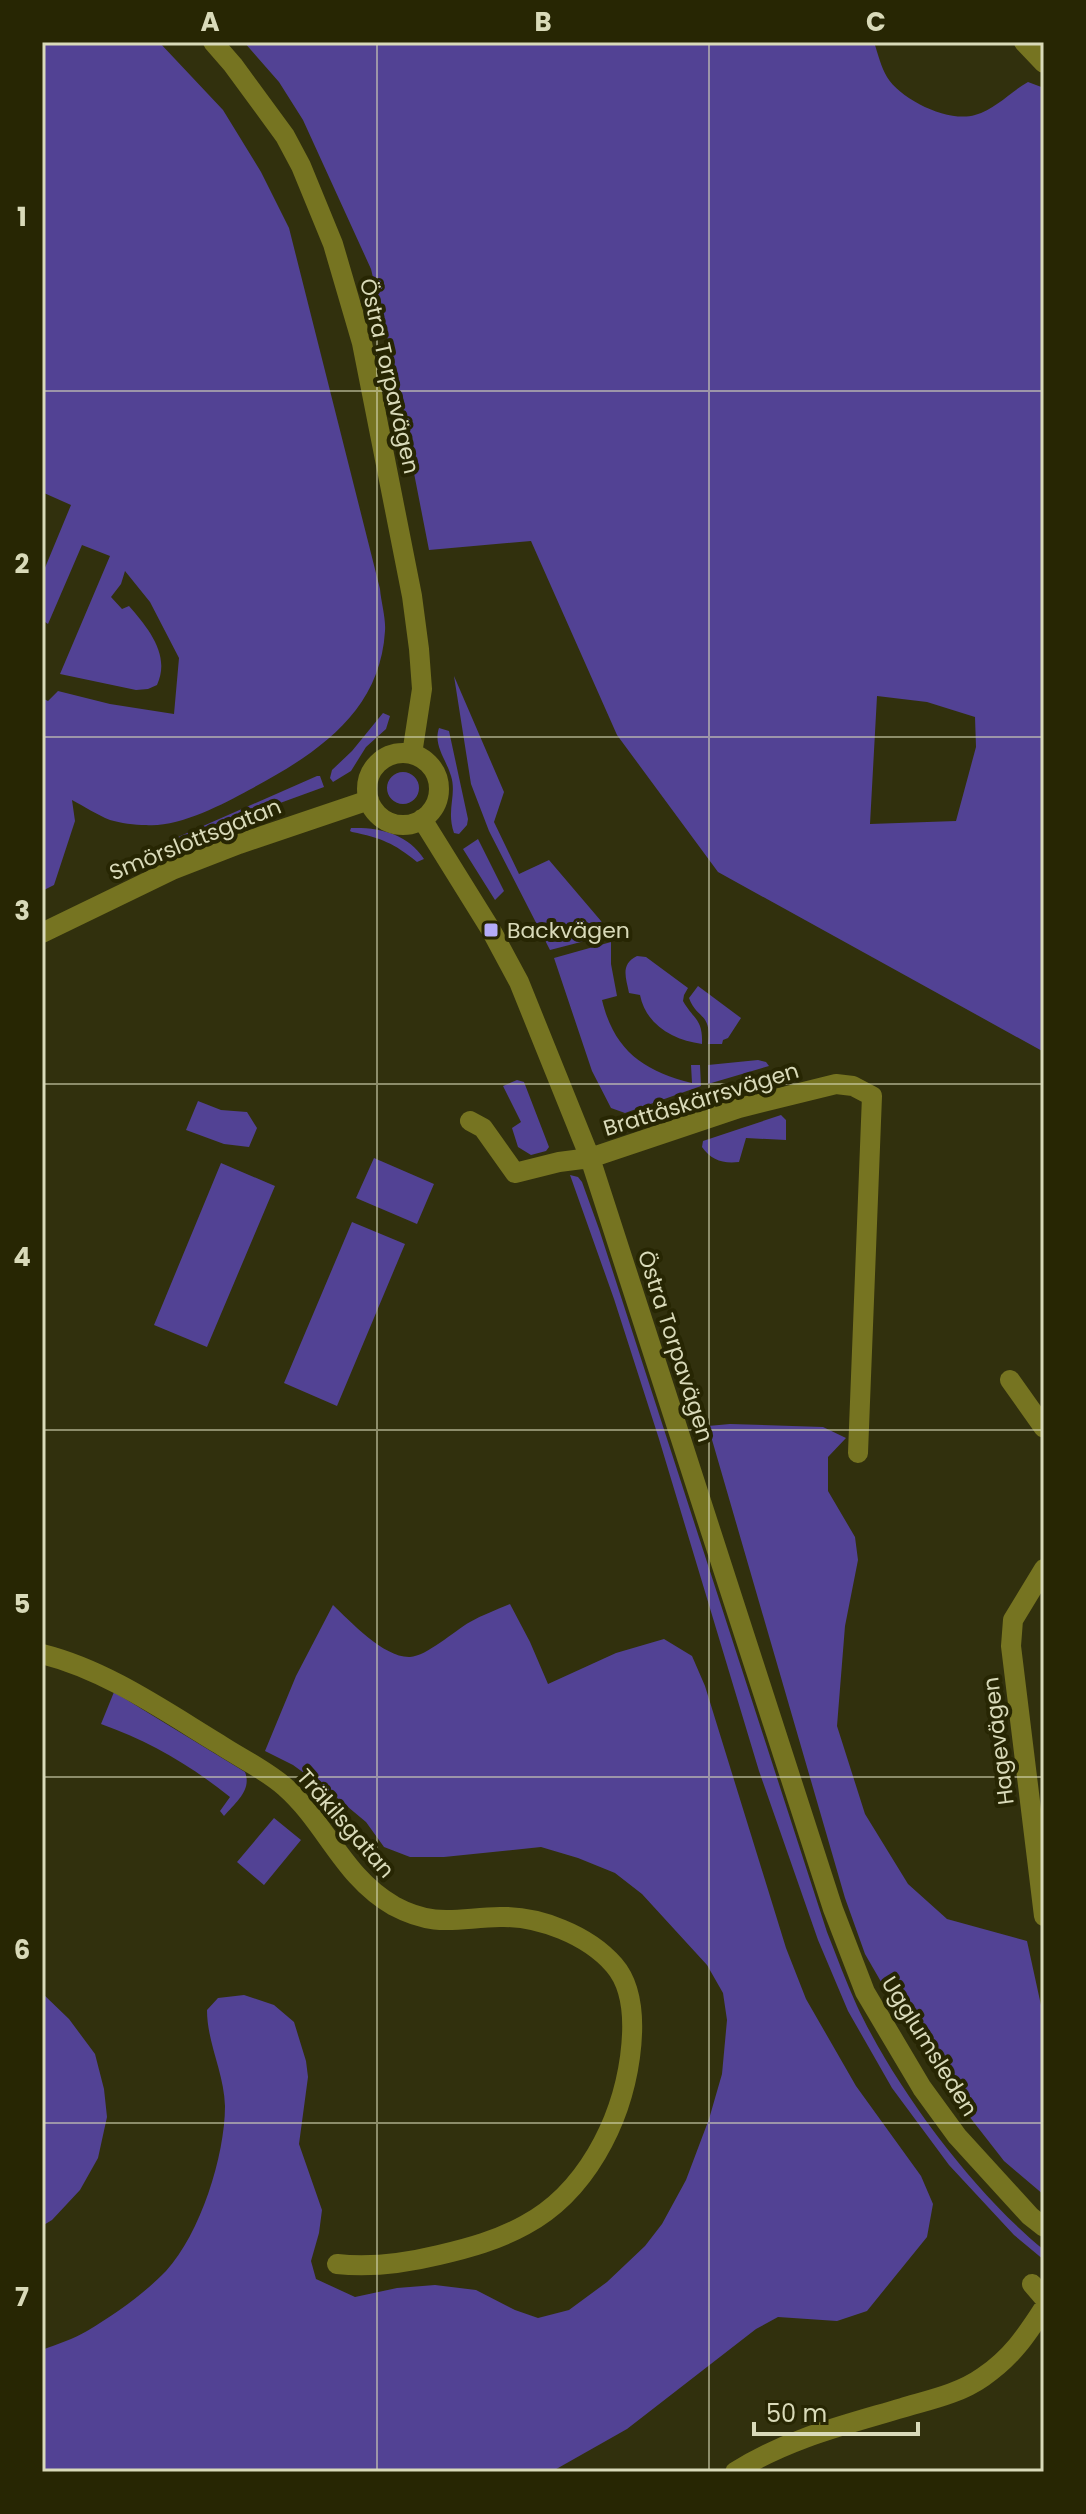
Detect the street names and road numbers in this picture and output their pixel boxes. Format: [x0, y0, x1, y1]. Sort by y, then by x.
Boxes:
street label: Östra Torpavägen [352, 275, 427, 477]
street label: Smörslottsgatan [105, 791, 286, 888]
street label: Brattåskärrsvägen [600, 1055, 803, 1144]
street label: Östra Torpavägen [630, 1247, 721, 1446]
street label: Hagevägen [975, 1675, 1022, 1807]
street label: Träkilsgatan [290, 1762, 402, 1885]
street label: Ugglumsleden [874, 1970, 985, 2122]

